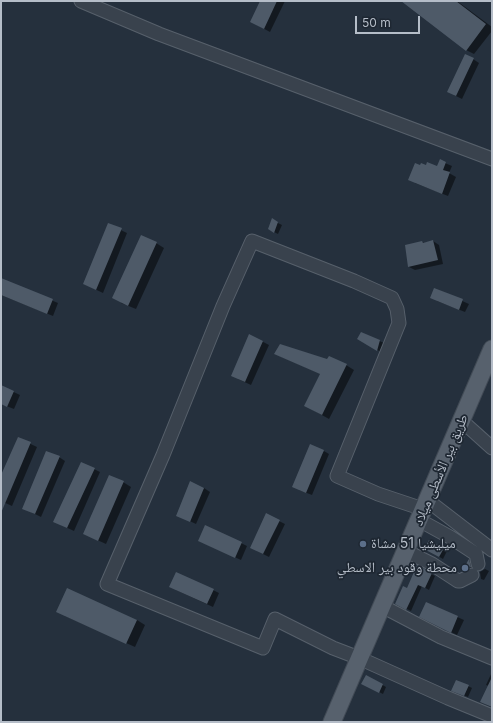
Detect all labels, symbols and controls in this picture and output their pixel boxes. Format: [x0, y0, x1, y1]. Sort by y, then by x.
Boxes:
scale bar [357, 8, 422, 34]
text: 50 m [362, 15, 391, 30]
street label: طريق بير الأسطى ميلاد [410, 412, 472, 528]
place label: ميليشيا 51 مشاة [371, 536, 456, 552]
marker: ميليشيا 51 مشاة [358, 539, 368, 549]
place label: محطة وقود بير الاسطي [337, 560, 457, 576]
marker: محطة وقود بير الاسطي [460, 563, 470, 573]

